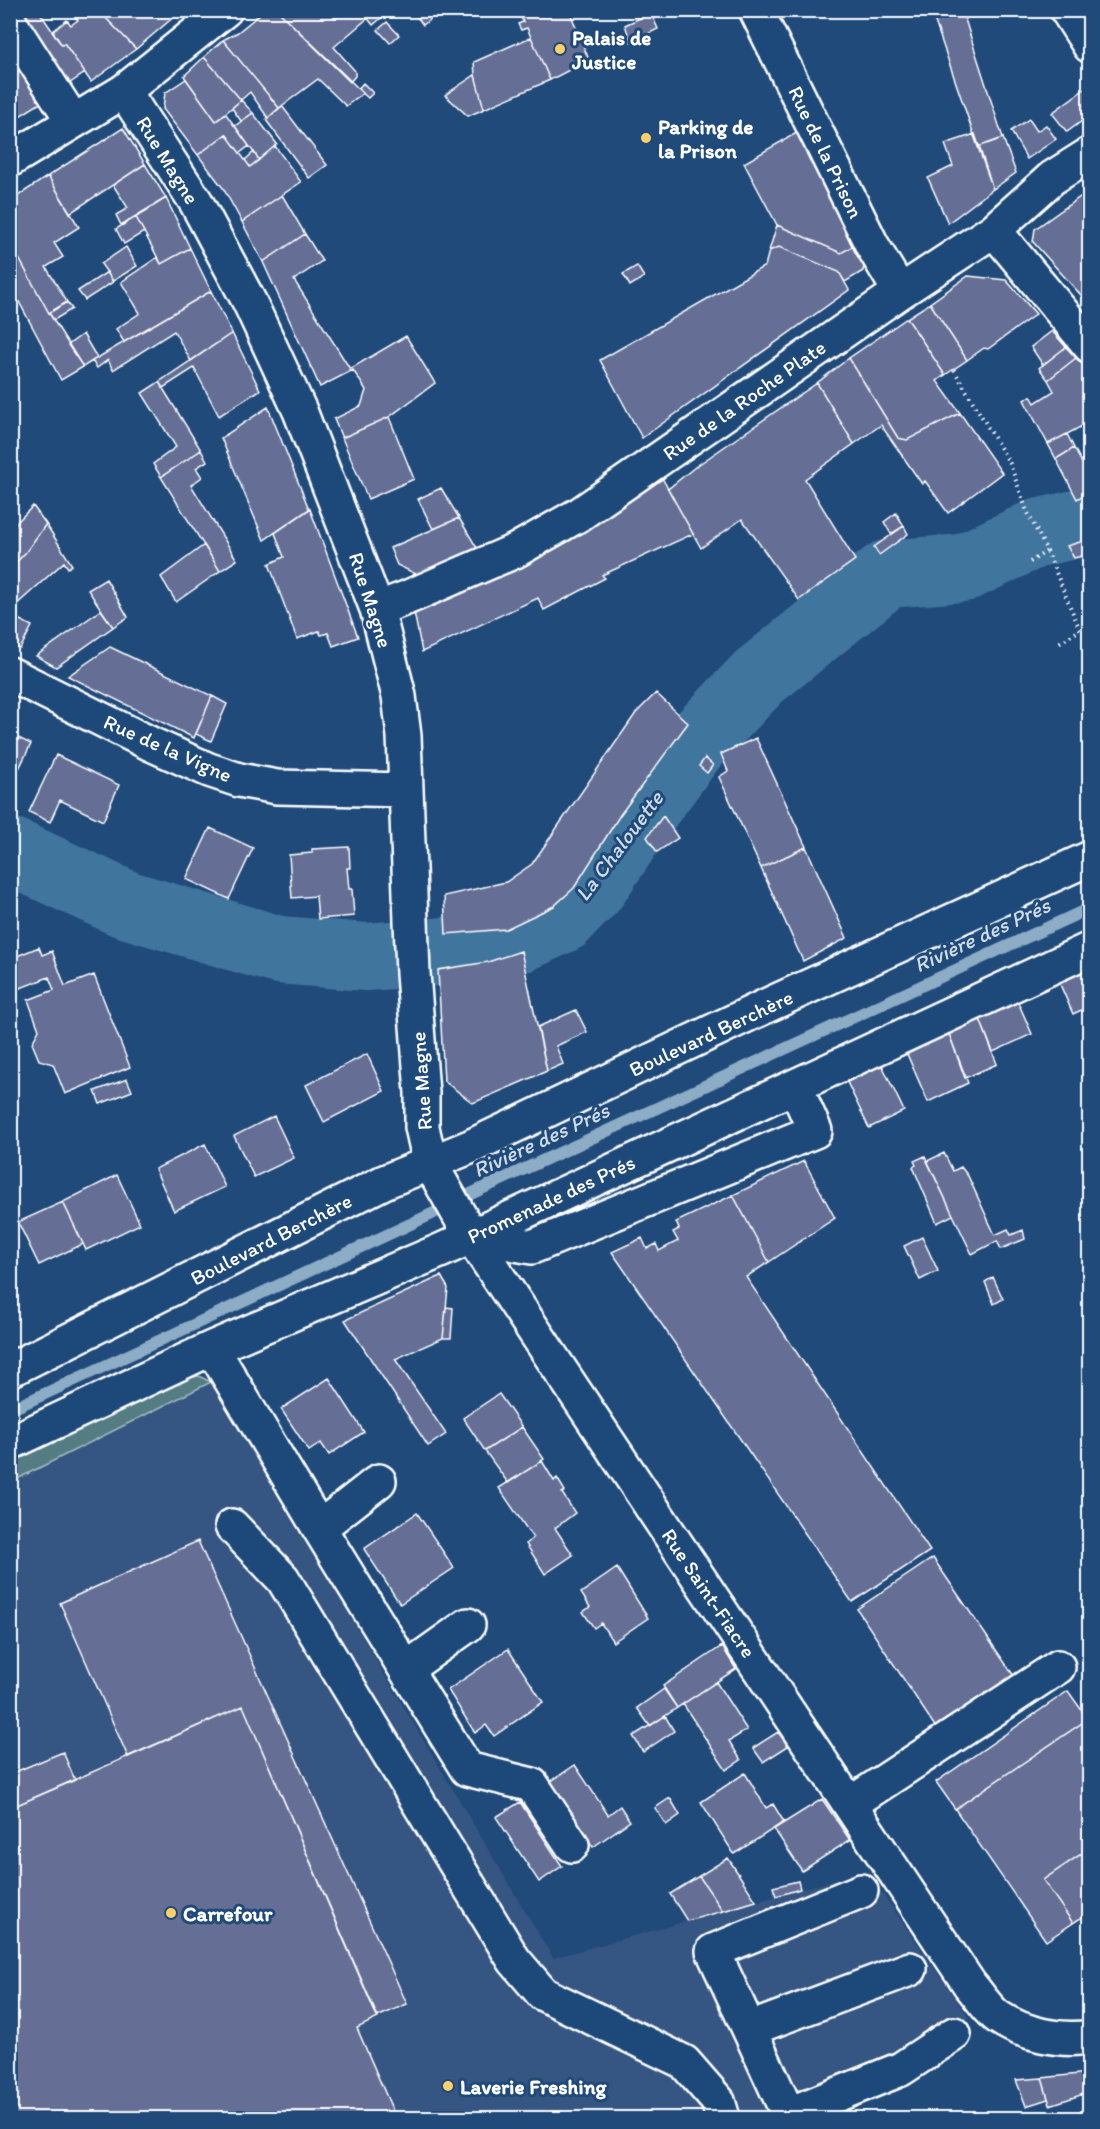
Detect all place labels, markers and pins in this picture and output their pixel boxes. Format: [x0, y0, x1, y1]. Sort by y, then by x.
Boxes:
place label: Palais de Justice [571, 25, 651, 74]
marker: Palais de Justice [553, 42, 567, 56]
place label: Parking de la Prison [658, 114, 753, 163]
marker: Parking de la Prison [639, 131, 653, 145]
place label: Carrefour [183, 1901, 273, 1926]
marker: Carrefour [164, 1906, 178, 1920]
place label: Laverie Freshing [460, 2074, 608, 2100]
marker: Laverie Freshing [441, 2079, 455, 2093]

